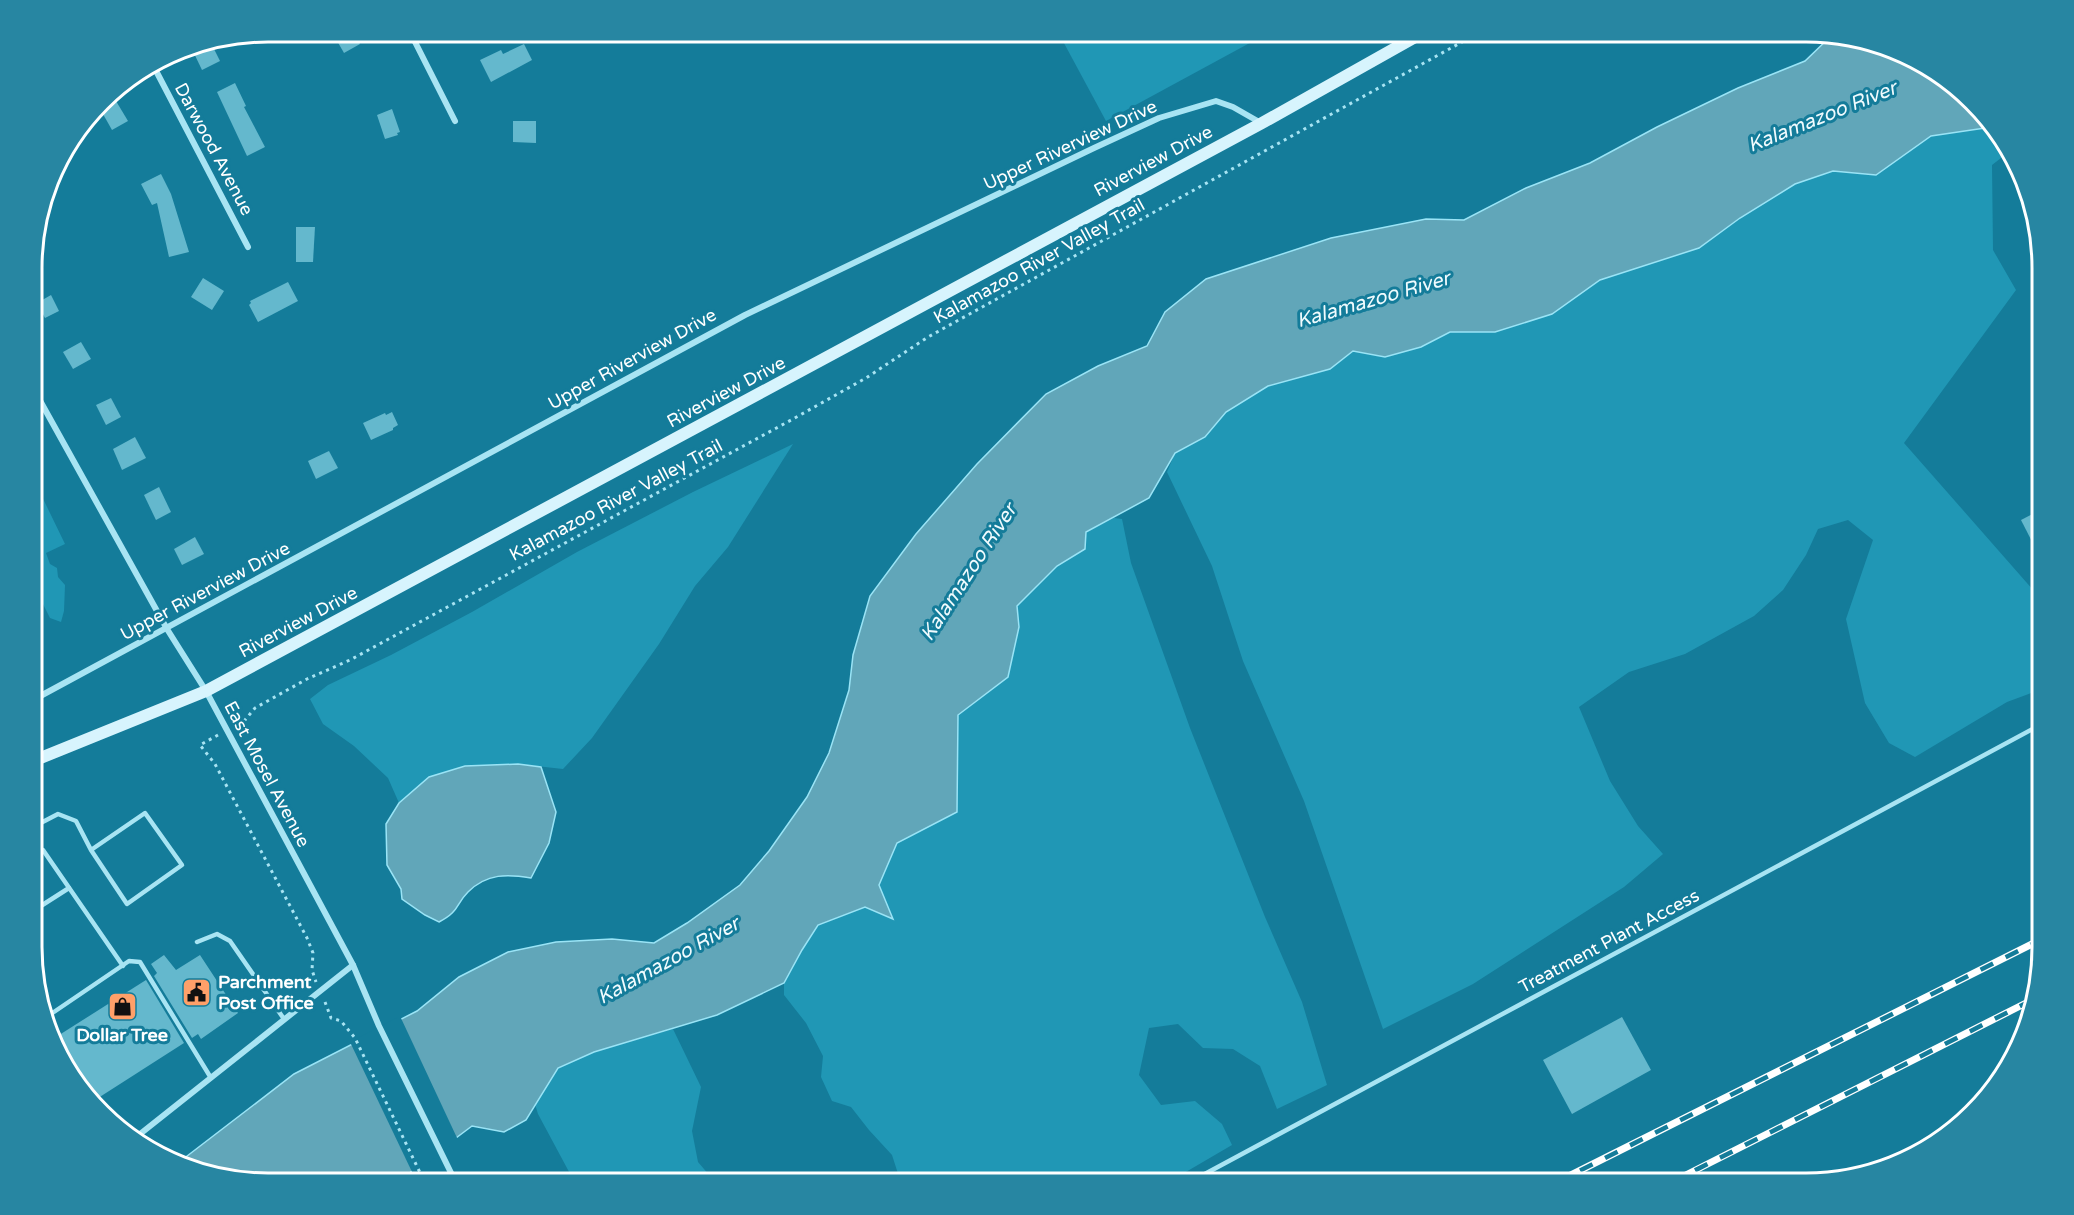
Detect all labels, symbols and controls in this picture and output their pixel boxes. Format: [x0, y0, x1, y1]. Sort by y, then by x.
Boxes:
water label: Kalamazoo River [1744, 75, 1903, 158]
street label: Darwood Avenue [170, 79, 258, 219]
street label: Upper Riverview Drive [980, 95, 1160, 195]
street label: Riverview Drive [1090, 121, 1216, 201]
street label: Kalamazoo River Valley Trail [929, 194, 1149, 328]
water label: Kalamazoo River [1294, 266, 1455, 333]
street label: Upper Riverview Drive [544, 304, 720, 414]
street label: Riverview Drive [663, 351, 789, 433]
street label: Kalamazoo River Valley Trail [506, 434, 726, 566]
water label: Kalamazoo River [916, 498, 1023, 646]
street label: Upper Riverview Drive [116, 537, 294, 645]
street label: Riverview Drive [235, 581, 361, 663]
street label: East Mosel Avenue [219, 697, 315, 851]
street label: Treatment Plant Access [1515, 884, 1703, 998]
water label: Kalamazoo River [593, 911, 746, 1010]
place label: Parchment Post Office [218, 971, 314, 1014]
public building icon: Parchment Post Office [181, 976, 213, 1008]
shop icon: Dollar Tree [106, 990, 138, 1022]
place label: Dollar Tree [76, 1024, 168, 1046]

